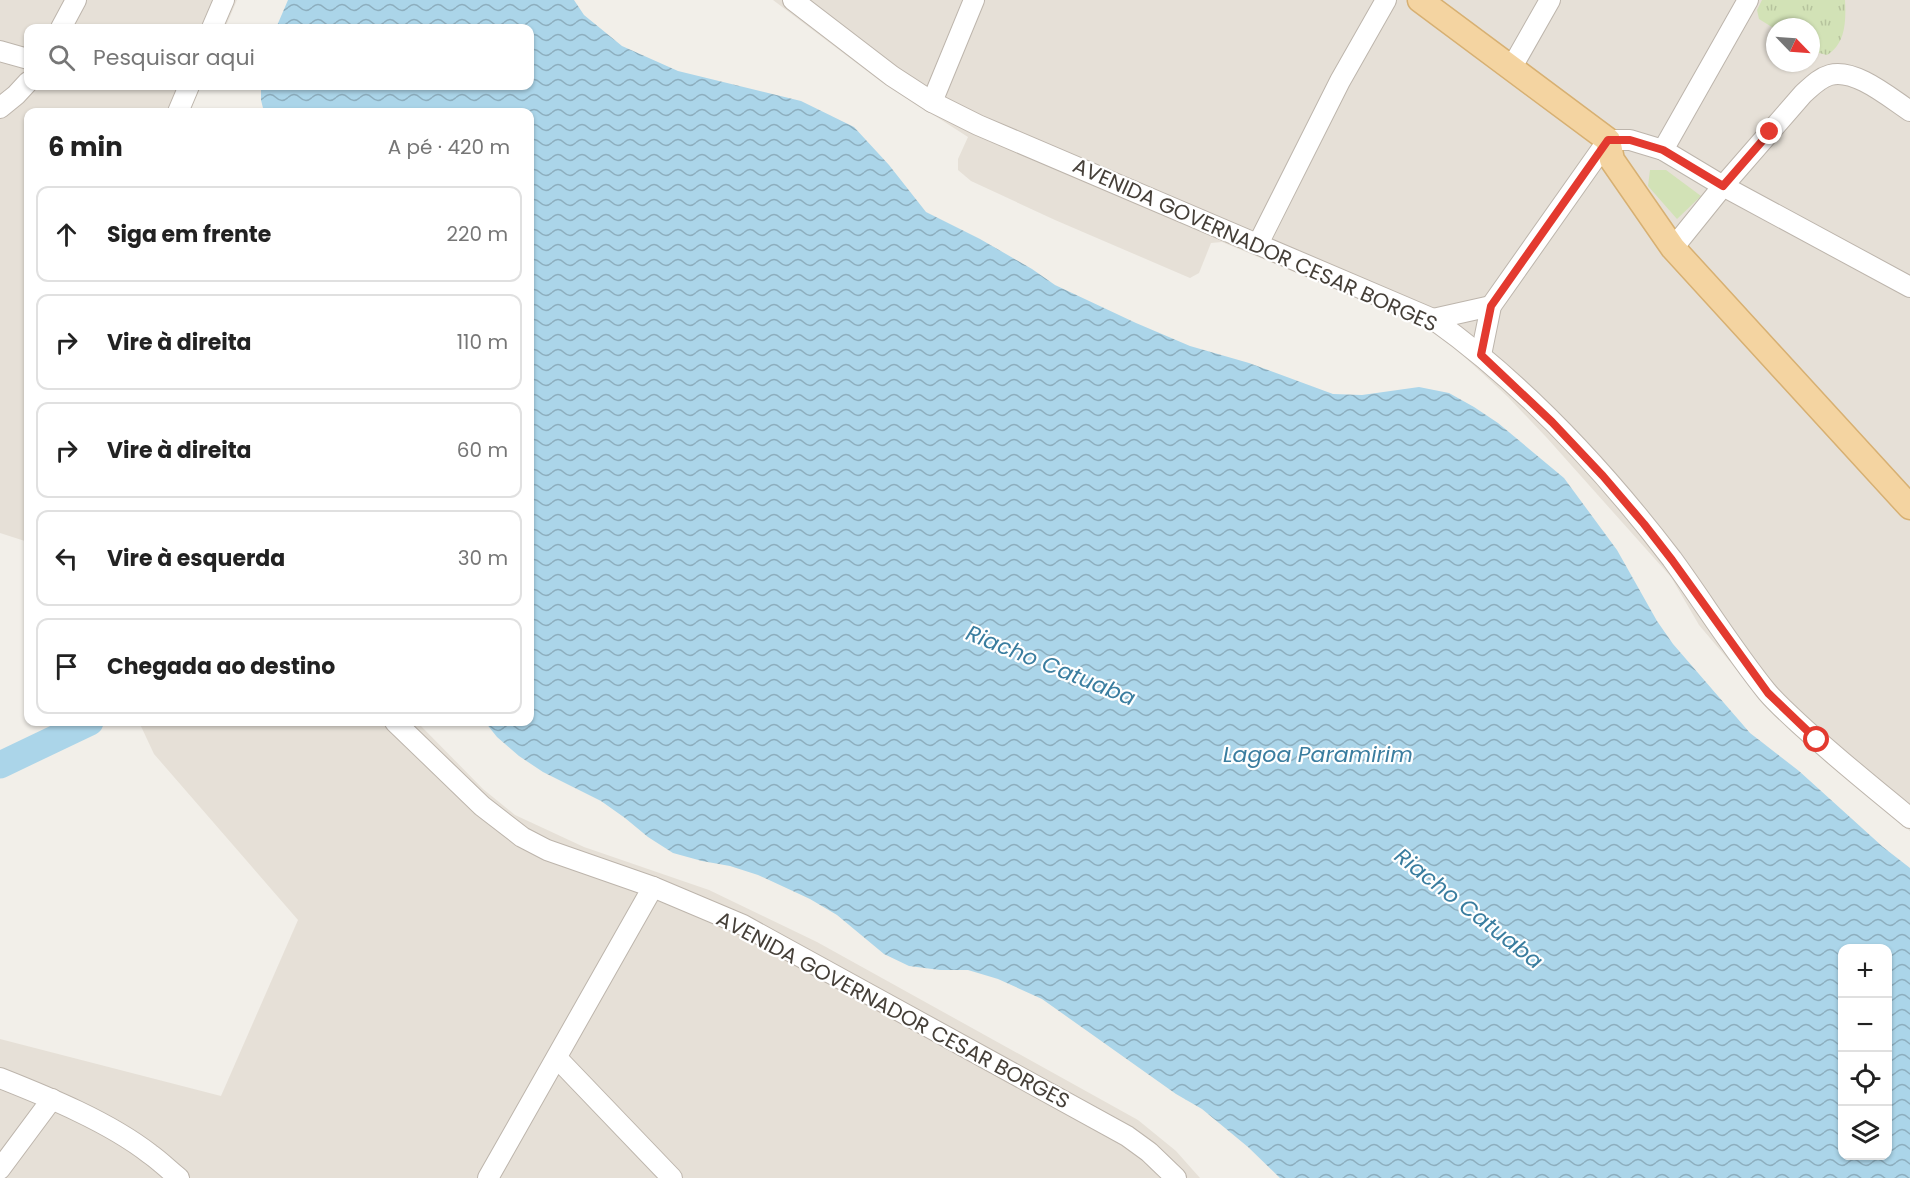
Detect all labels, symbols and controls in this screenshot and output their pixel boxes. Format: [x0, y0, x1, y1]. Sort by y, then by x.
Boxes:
north arrow [1766, 18, 1820, 72]
search box [24, 24, 534, 90]
icon: search [45, 41, 78, 74]
text: Pesquisar aqui [93, 42, 255, 73]
route end [1756, 118, 1782, 144]
text: 6 min [48, 129, 123, 165]
text: A pé · 420 m [388, 133, 510, 161]
street label: AVENIDA GOVERNADOR CESAR BORGES [1068, 151, 1442, 338]
icon: ahead [50, 218, 83, 251]
text: Siga em frente [107, 219, 271, 250]
text: 220 m [447, 220, 508, 248]
icon: right [50, 326, 83, 359]
text: Vire à direita [107, 327, 252, 358]
text: 110 m [457, 328, 508, 356]
icon: right [50, 434, 83, 467]
text: Vire à direita [107, 435, 252, 466]
text: 60 m [457, 436, 508, 464]
icon: left [50, 542, 83, 575]
text: Vire à esquerda [107, 543, 285, 574]
text: 30 m [458, 544, 508, 572]
water label: Riacho Catuaba [961, 617, 1140, 714]
icon: arrive [50, 650, 83, 683]
text: Chegada ao destino [107, 651, 335, 682]
route start [1803, 726, 1829, 752]
water label: Lagoa Paramirim [1223, 739, 1413, 770]
water label: Riacho Catuaba [1388, 841, 1549, 976]
street label: AVENIDA GOVERNADOR CESAR BORGES [711, 904, 1075, 1115]
map controls [1838, 944, 1892, 1160]
button: + [1838, 944, 1892, 998]
button: − [1838, 998, 1892, 1052]
button: locate [1838, 1052, 1892, 1106]
button: layers [1838, 1106, 1892, 1160]

